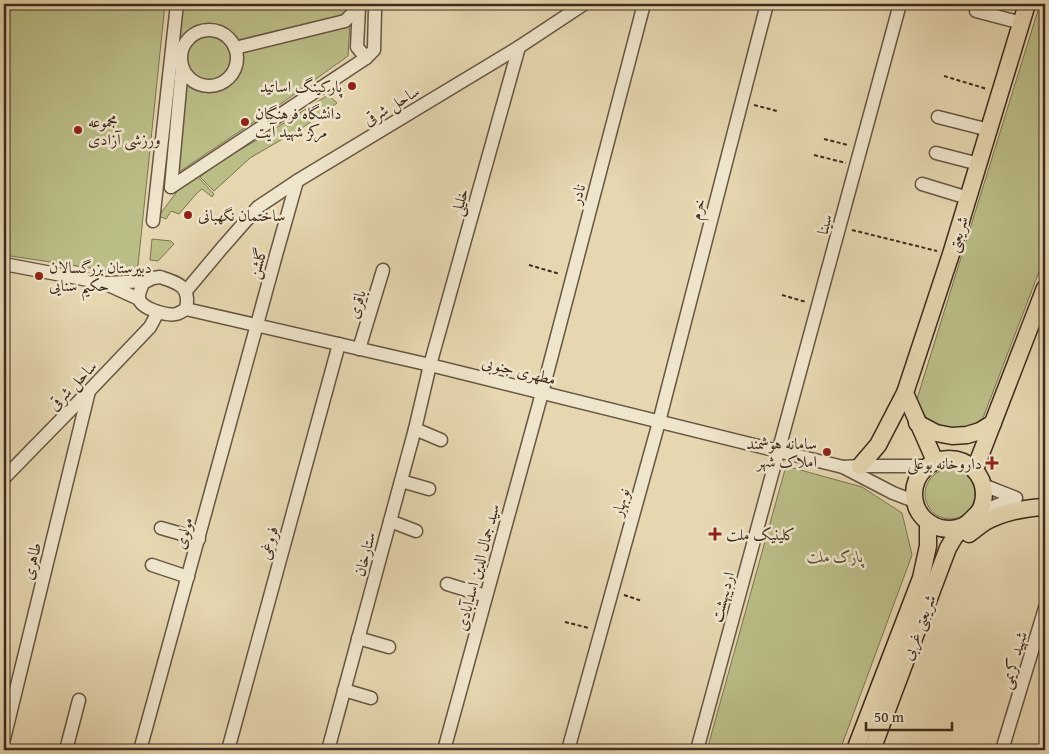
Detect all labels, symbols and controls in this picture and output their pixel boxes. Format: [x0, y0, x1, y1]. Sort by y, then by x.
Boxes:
place label: پارکینگ اساتید [260, 74, 343, 98]
street label: ساحل شرقی [358, 79, 424, 131]
marker: پارکینگ اساتید [346, 80, 358, 92]
place label: دانشگاه فرهنگیان مرکز شهید آیت [255, 101, 342, 143]
place label: مجموعه ورزشی آزادی [88, 109, 161, 151]
marker: دانشگاه فرهنگیان مرکز شهید آیت [239, 116, 251, 128]
marker: مجموعه ورزشی آزادی [72, 124, 84, 136]
street label: نادر [562, 181, 591, 209]
street label: خلیلی [444, 186, 474, 218]
street label: خرم [683, 196, 714, 223]
place label: ساختمان نگهبانی [198, 203, 285, 227]
marker: ساختمان نگهبانی [182, 209, 194, 221]
street label: سینا [810, 211, 838, 237]
street label: شریعتی [940, 213, 974, 255]
street label: گلشن [241, 245, 273, 281]
place label: دبیرستان بزرگسالان حکیم سنایی [49, 255, 152, 302]
marker: دبیرستان بزرگسالان حکیم سنایی [33, 270, 45, 282]
street label: باقری [340, 287, 372, 321]
street label: مطهری جنوبی [479, 349, 559, 391]
street label: ساحل شرقی [42, 354, 102, 416]
place label: سامانه هوشمند املاک شهر [746, 431, 817, 473]
marker: سامانه هوشمند املاک شهر [821, 446, 833, 458]
place label: داروخانه بوعلی [907, 451, 982, 475]
marker: داروخانه بوعلی [986, 457, 998, 469]
street label: نوبهار [604, 485, 635, 521]
street label: سید جمال الدین اسدآبادی [449, 501, 505, 633]
street label: مولوی [167, 514, 199, 552]
place label: کلینیک ملت [726, 522, 795, 546]
street label: فروغی [252, 524, 284, 562]
marker: کلینیک ملت [708, 527, 722, 541]
street label: ستارخان [347, 529, 381, 579]
street label: طاهری [15, 540, 47, 582]
park label: پارک ملت [807, 544, 865, 568]
street label: اردیبهشت [704, 569, 740, 625]
street label: شریعتی غربی [894, 591, 942, 663]
street label: شهید کریمی [993, 628, 1033, 692]
scale bar [866, 699, 953, 731]
text: 50 m [874, 706, 905, 727]

